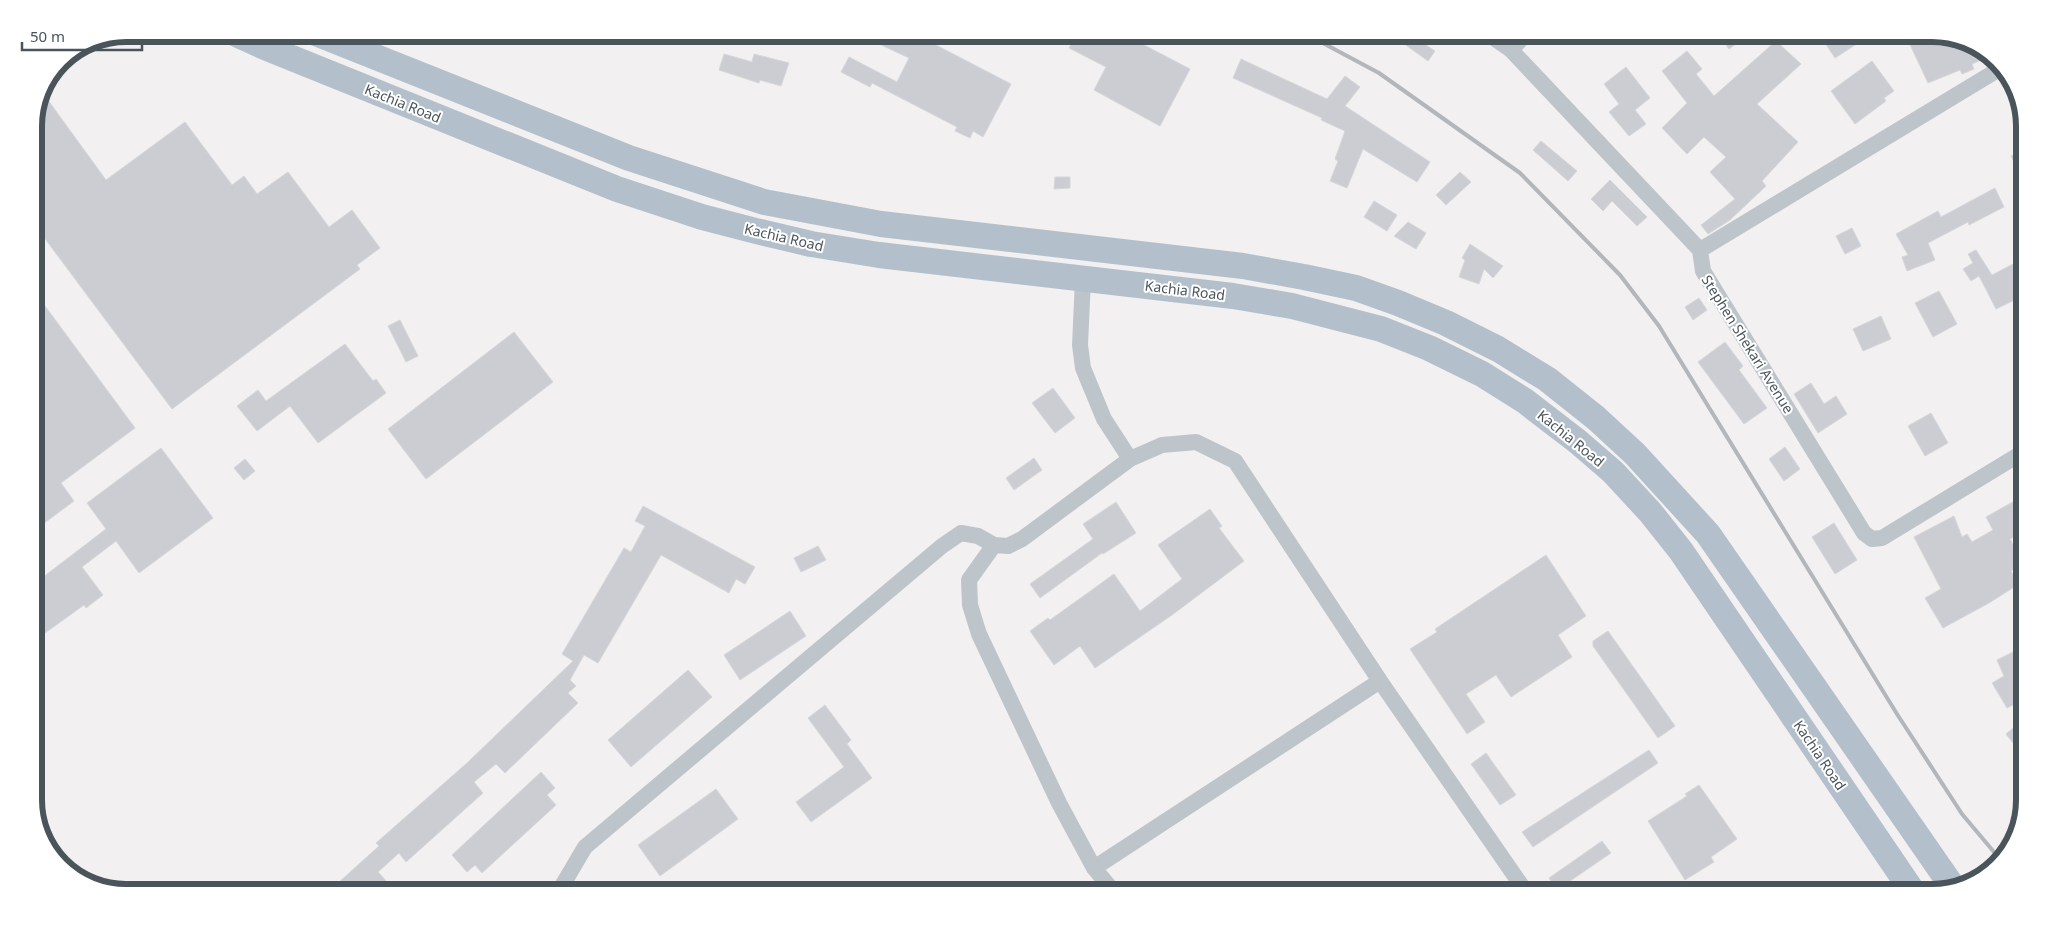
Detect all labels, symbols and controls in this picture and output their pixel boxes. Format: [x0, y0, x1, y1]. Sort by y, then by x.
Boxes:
scale bar [22, 20, 142, 52]
text: 50 m [30, 26, 65, 46]
street label: Kachia Road [362, 79, 444, 127]
street label: Kachia Road [743, 219, 825, 255]
street label: Stephen Shekari Avenue [1698, 271, 1798, 417]
street label: Kachia Road [1144, 276, 1226, 304]
street label: Kachia Road [1534, 405, 1608, 471]
street label: Kachia Road [1790, 716, 1850, 794]

